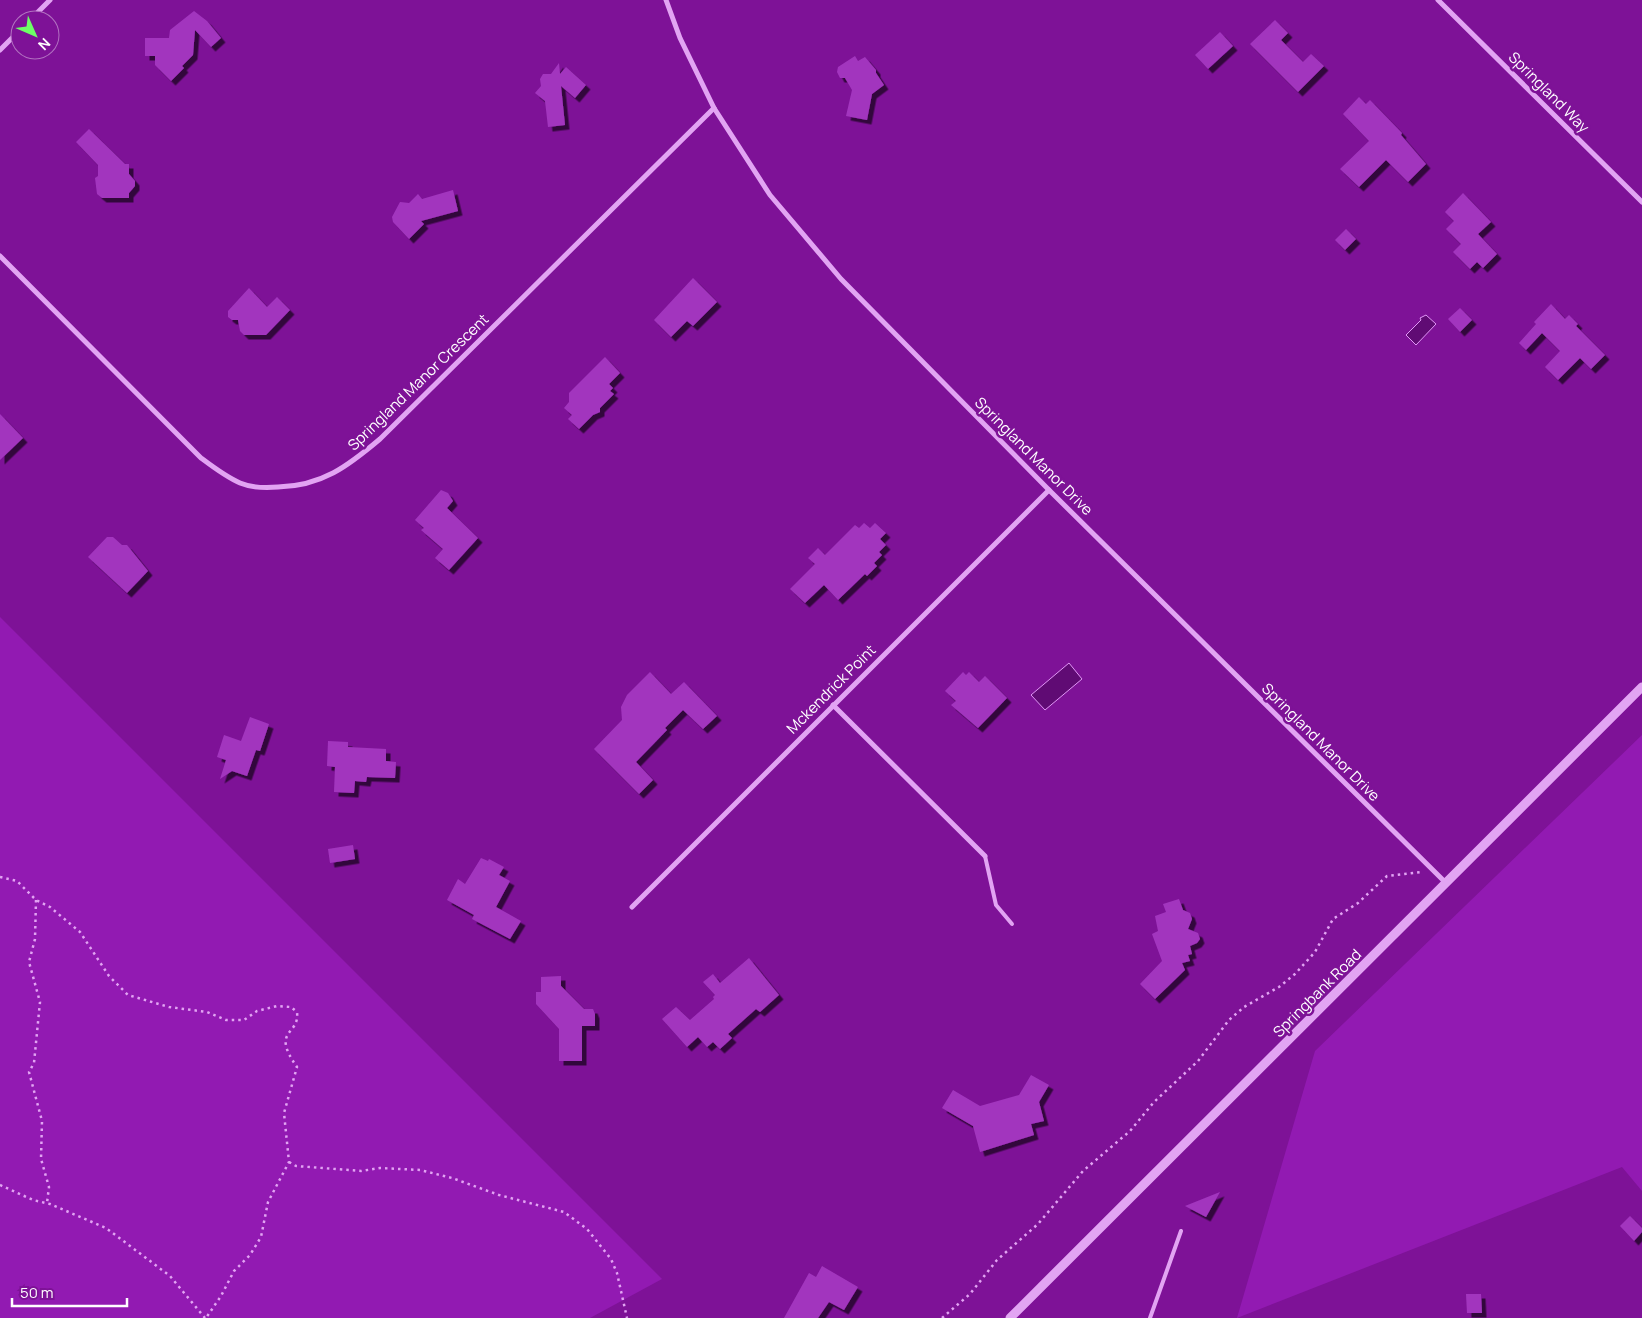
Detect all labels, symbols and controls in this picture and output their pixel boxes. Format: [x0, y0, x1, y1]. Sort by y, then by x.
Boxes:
north arrow [10, 10, 60, 60]
text: N [34, 34, 55, 55]
street label: Springland Way [1504, 47, 1594, 137]
street label: Springland Manor Crescent [343, 309, 493, 455]
street label: Springland Manor Drive [970, 392, 1098, 520]
street label: Mckendrick Point [782, 640, 880, 738]
street label: Springland Manor Drive [1257, 678, 1385, 806]
street label: Springbank Road [1268, 944, 1366, 1042]
scale bar [12, 1276, 128, 1308]
text: 50 m [20, 1282, 54, 1303]

